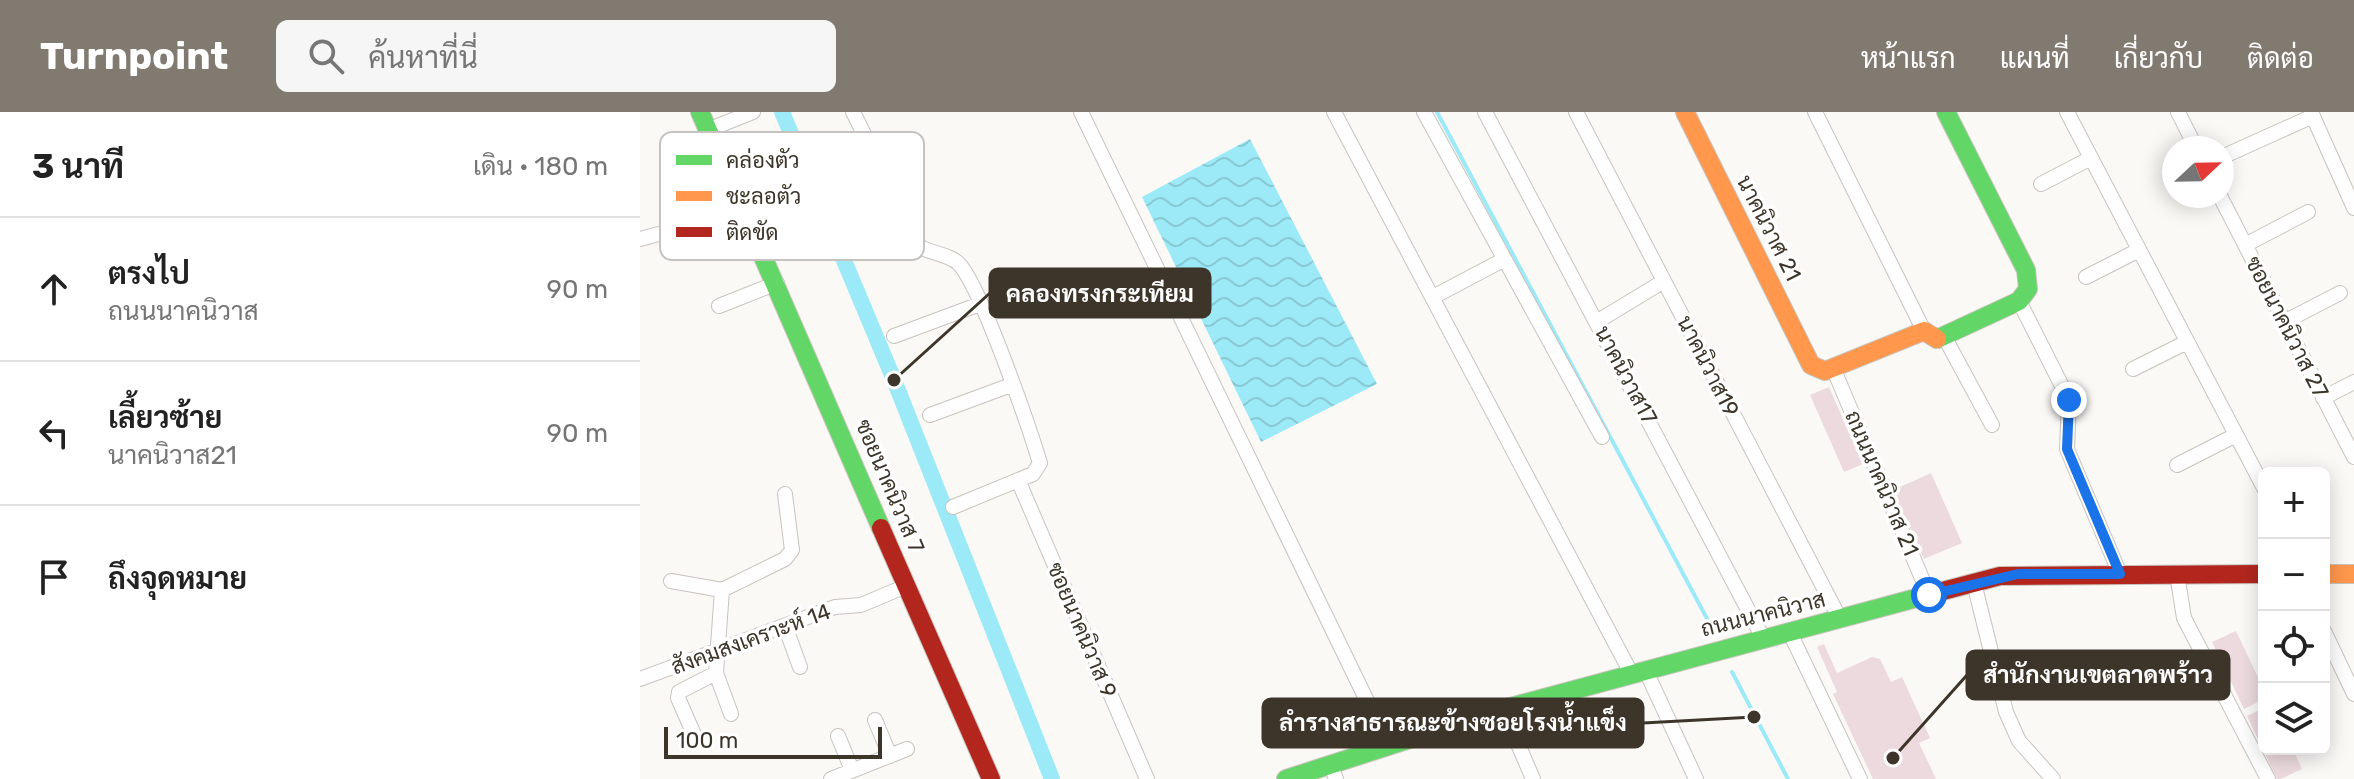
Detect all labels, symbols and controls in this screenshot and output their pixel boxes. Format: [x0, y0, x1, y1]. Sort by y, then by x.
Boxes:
search box [276, 20, 836, 92]
text: Turnpoint [40, 33, 228, 79]
icon: search [304, 34, 348, 78]
text: ค้นหาที่นี่ [368, 40, 478, 76]
text: หน้าแรก [1861, 42, 1956, 75]
text: แผนที่ [2000, 42, 2070, 75]
text: เกี่ยวกับ [2114, 42, 2203, 75]
text: ติดต่อ [2247, 42, 2314, 75]
legend [660, 132, 924, 260]
north arrow [2162, 136, 2234, 208]
text: 3 นาที [32, 146, 124, 187]
text: คล่องตัว [726, 147, 800, 174]
text: เดิน · 180 m [473, 151, 608, 182]
street label: นาคนิวาศ 21 [1731, 171, 1807, 285]
text: ชะลอตัว [726, 183, 801, 210]
text: ติดขัด [726, 219, 778, 246]
street label: ซอยนาคนิวาส 27 [2240, 252, 2334, 402]
text: ตรงไป [108, 256, 190, 292]
icon: ahead [32, 267, 76, 311]
callout: คลองทรงกระเทียม [990, 269, 1210, 317]
text: 90 m [547, 274, 608, 305]
text: คลองทรงกระเทียม [1006, 279, 1194, 308]
text: ถนนนาคนิวาส [108, 296, 259, 327]
street label: นาคนิวาส19 [1671, 311, 1745, 421]
street label: นาคนิวาส17 [1589, 321, 1663, 429]
route end [2051, 382, 2087, 418]
text: เลี้ยวซ้าย [108, 400, 222, 436]
street label: ถนนนาคนิวาส 21 [1839, 406, 1925, 560]
icon: left [32, 411, 76, 455]
street label: ซอยนาคนิวาส 7 [850, 415, 930, 557]
text: 90 m [547, 418, 608, 449]
text: นาคนิวาส21 [108, 440, 237, 471]
map controls [2258, 467, 2330, 755]
button: + [2258, 467, 2330, 539]
button: − [2258, 539, 2330, 611]
icon: arrive [32, 555, 76, 599]
street label: ซอยนาคนิวาส 9 [1041, 558, 1123, 702]
text: ถึงจุดหมาย [108, 561, 247, 597]
route start [1911, 577, 1947, 613]
street label: ถนนนาคนิวาส [1698, 585, 1828, 643]
street label: สังคมสงเคราะห์ 14 [667, 597, 835, 680]
button: locate [2258, 611, 2330, 683]
callout: สำนักงานเขตลาดพร้าว [1967, 651, 2229, 699]
text: สำนักงานเขตลาดพร้าว [1983, 659, 2213, 689]
button: layers [2258, 683, 2330, 755]
callout: ลำรางสาธารณะข้างซอยโรงน้ำแข็ง [1263, 699, 1643, 747]
text: ลำรางสาธารณะข้างซอยโรงน้ำแข็ง [1279, 701, 1627, 737]
scale bar [664, 723, 882, 759]
text: 100 m [676, 727, 738, 754]

